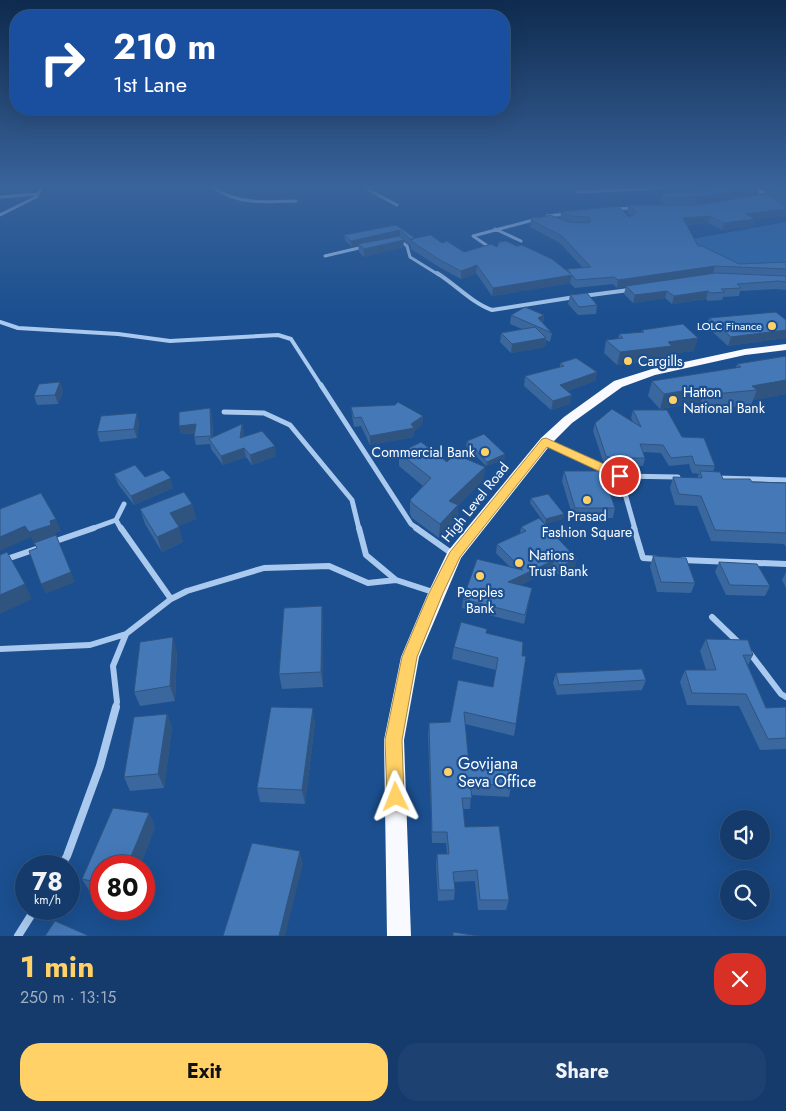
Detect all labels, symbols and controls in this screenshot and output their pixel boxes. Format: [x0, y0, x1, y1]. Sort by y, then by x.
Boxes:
text: 210 m [113, 22, 216, 72]
icon: right [30, 30, 95, 95]
text: 1st Lane [113, 68, 187, 100]
place label: LOLC Finance [697, 318, 762, 334]
marker: LOLC Finance [766, 320, 778, 332]
place label: Cargills [638, 351, 683, 371]
marker: Cargills [622, 355, 634, 367]
place label: Hatton National Bank [683, 382, 766, 418]
marker: Hatton National Bank [667, 394, 679, 406]
place label: Commercial Bank [372, 442, 476, 462]
marker: Commercial Bank [479, 446, 491, 458]
pin [599, 455, 641, 497]
street label: High Level Road [437, 458, 513, 546]
icon: arrive [606, 462, 634, 490]
marker: Prasad Fashion Square [581, 494, 593, 506]
place label: Prasad Fashion Square [542, 506, 632, 542]
place label: Nations Trust Bank [529, 545, 589, 581]
marker: Nations Trust Bank [513, 557, 525, 569]
marker: Peoples Bank [474, 570, 486, 582]
place label: Peoples Bank [457, 582, 503, 618]
place label: Govijana Seva Office [458, 752, 536, 793]
marker: Govijana Seva Office [442, 766, 454, 778]
position arrow [369, 770, 421, 822]
map controls [720, 810, 770, 920]
button: sound [720, 810, 770, 860]
speed limit sign: 80 [90, 855, 155, 920]
text: 78 [32, 863, 63, 899]
button: search [720, 870, 770, 920]
text: km/h [34, 891, 61, 909]
text: 1 min [20, 945, 94, 988]
button: close [714, 953, 766, 1005]
text: 250 m · 13:15 [20, 986, 116, 1009]
button: Exit [20, 1043, 388, 1101]
button: Share [398, 1043, 766, 1101]

